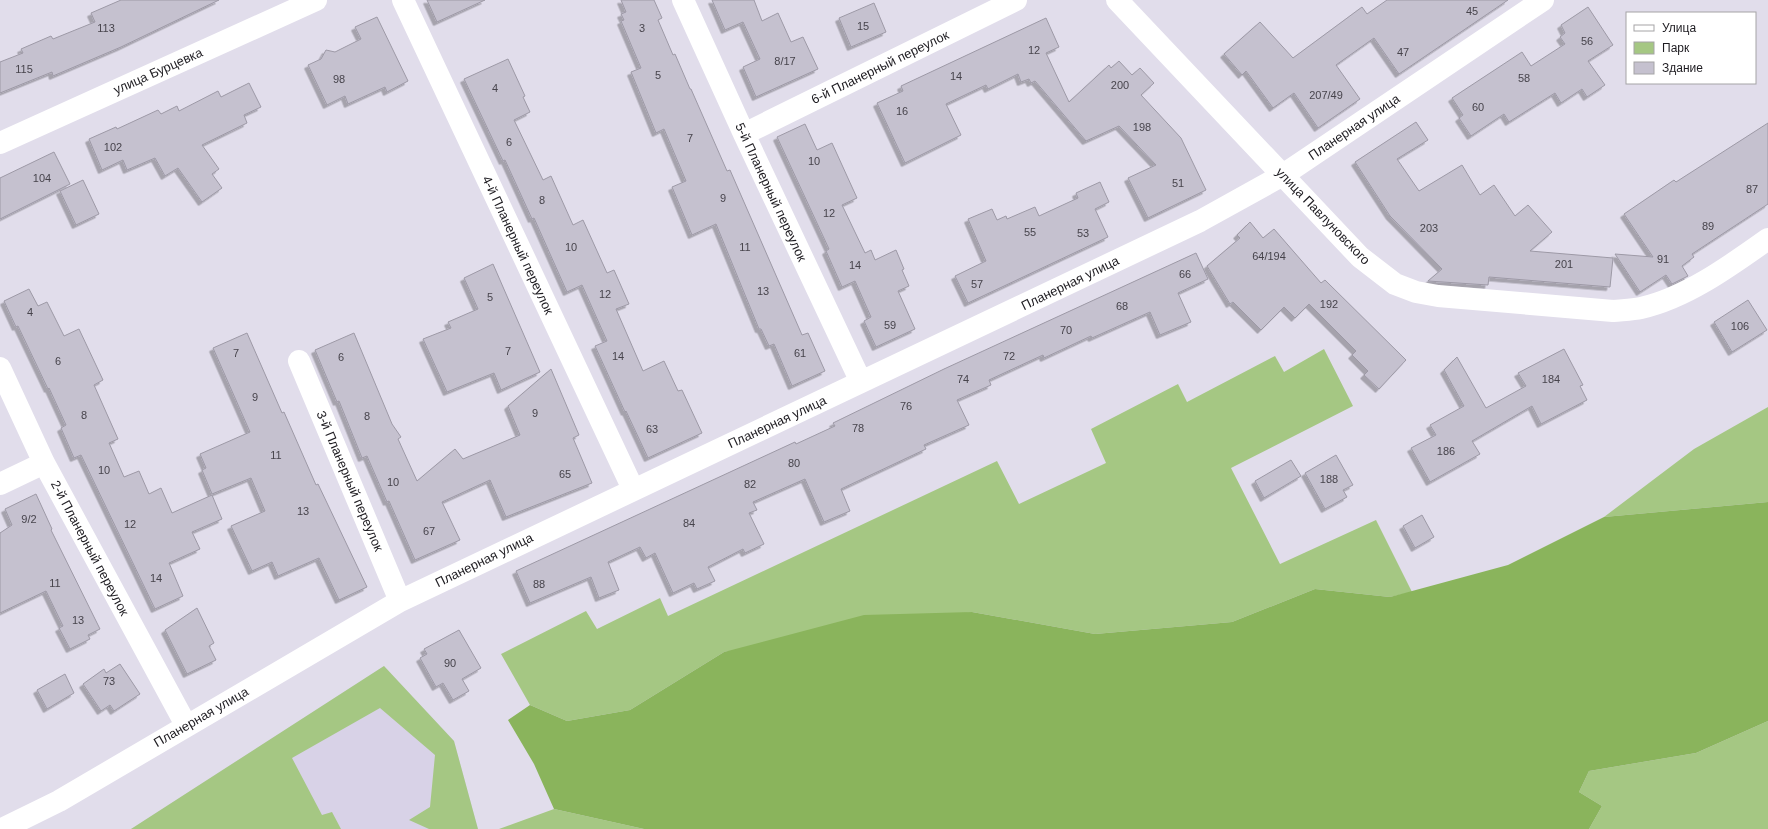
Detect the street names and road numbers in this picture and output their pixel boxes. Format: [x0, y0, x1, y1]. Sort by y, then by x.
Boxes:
street label: 6-й Планерный переулок [809, 27, 951, 107]
street label: улица Бурцевка [111, 44, 206, 97]
street label: Планерная улица [1306, 91, 1403, 163]
street label: 5-й Планерный переулок [732, 120, 810, 264]
street label: улица Павлуновского [1273, 164, 1373, 268]
street label: 4-й Планерный переулок [479, 173, 557, 317]
street label: Планерная улица [1019, 253, 1122, 313]
street label: Планерная улица [726, 392, 829, 451]
street label: 3-й Планерный переулок [314, 409, 387, 554]
street label: 2-й Планерный переулок [48, 478, 132, 618]
street label: Планерная улица [433, 530, 536, 590]
street label: Планерная улица [151, 683, 252, 750]

